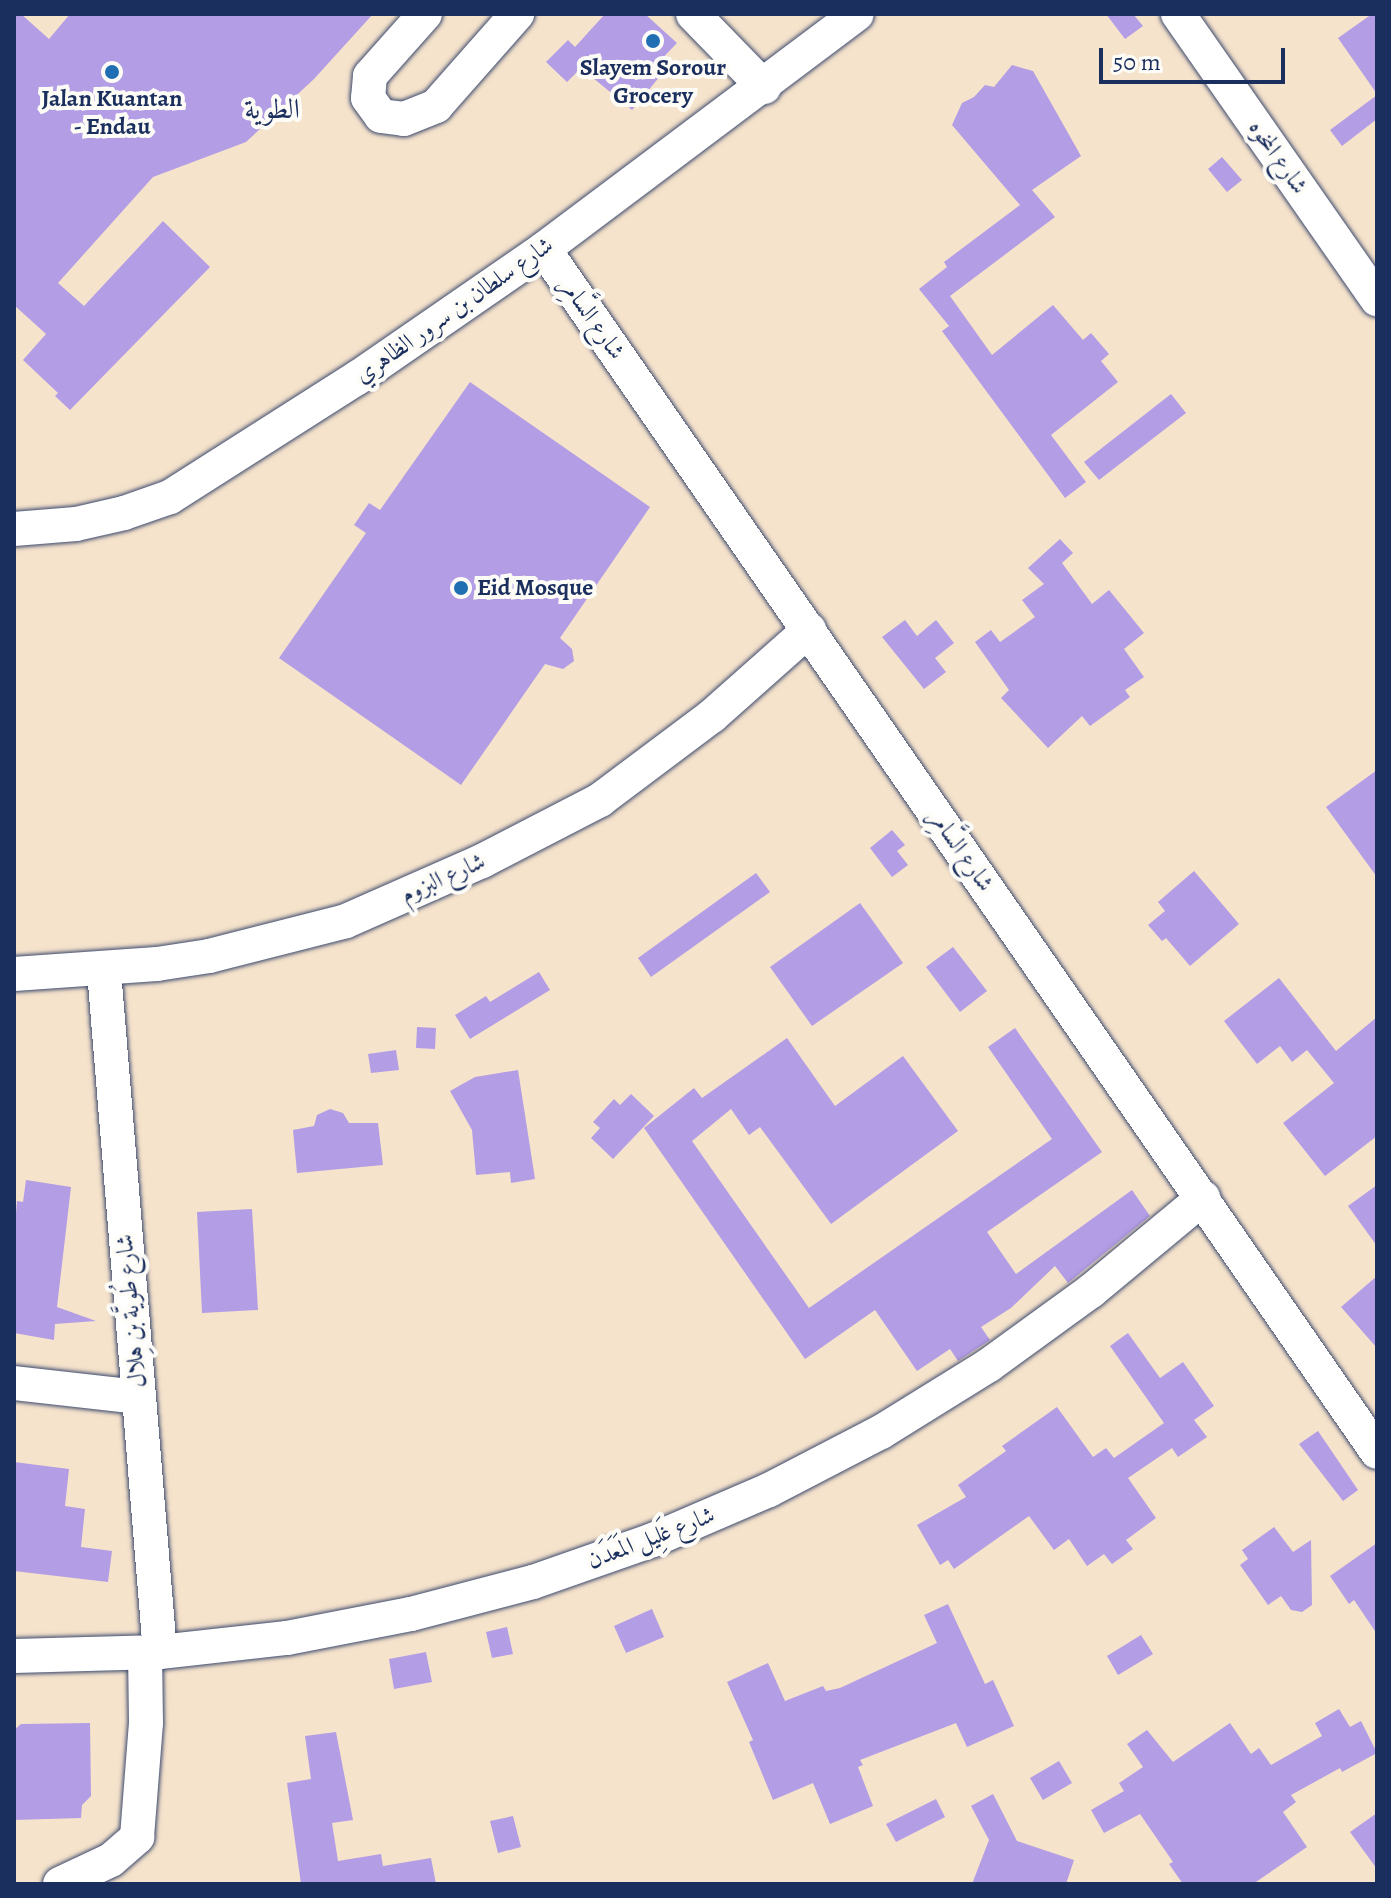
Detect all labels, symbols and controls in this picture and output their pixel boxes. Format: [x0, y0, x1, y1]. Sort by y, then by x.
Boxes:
marker: Slayem Sorour Grocery [644, 32, 662, 50]
scale bar [1103, 32, 1289, 82]
text: 50 m [1113, 46, 1161, 78]
place label: Slayem Sorour Grocery [580, 54, 726, 110]
marker: Jalan Kuantan - Endau [103, 63, 121, 81]
place label: Jalan Kuantan - Endau [41, 85, 183, 141]
district label: الطوية [244, 92, 300, 126]
street label: شارع المخوه [1242, 114, 1314, 200]
street label: شارع سلطان بن سرور الظاهري [349, 231, 559, 389]
street label: شارع السَّامِر [553, 271, 631, 365]
place label: Eid Mosque [477, 574, 593, 602]
marker: Eid Mosque [452, 579, 470, 597]
street label: شارع السَّامِر [922, 803, 1000, 897]
street label: شارع البزوم [396, 847, 490, 909]
street label: شارع طُويَّة بن هِلال [110, 1233, 152, 1389]
street label: شارع غَلِيل المَعَدَن [583, 1501, 719, 1575]

